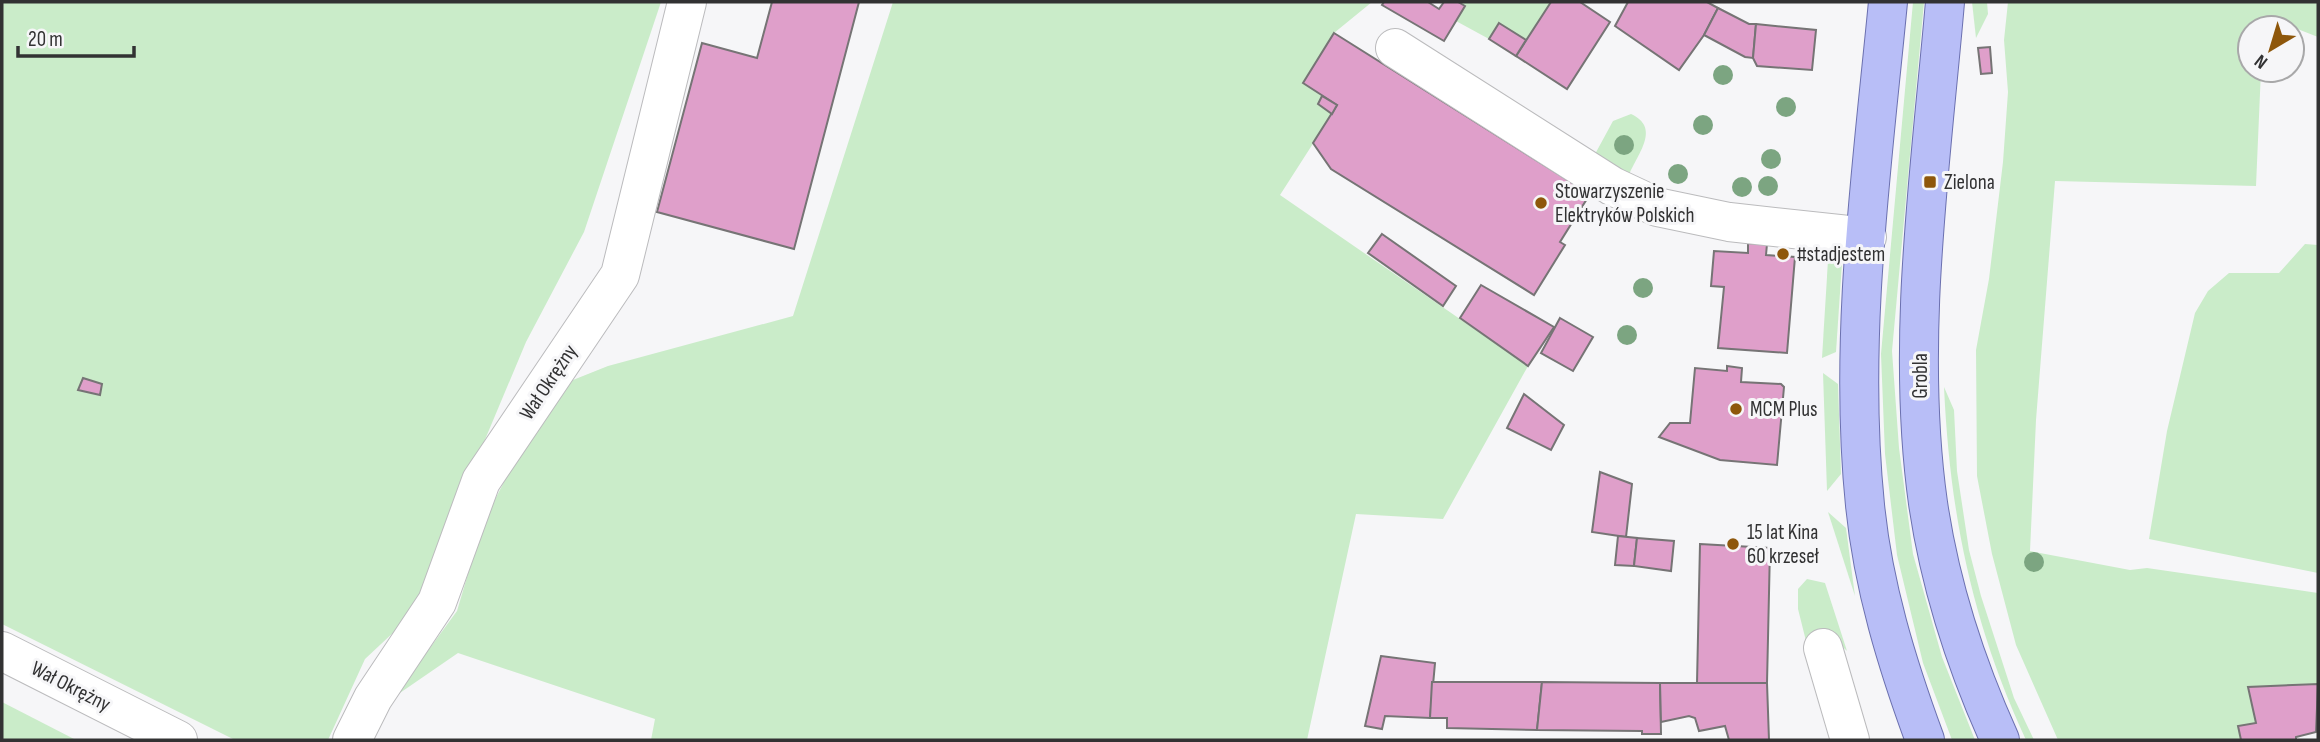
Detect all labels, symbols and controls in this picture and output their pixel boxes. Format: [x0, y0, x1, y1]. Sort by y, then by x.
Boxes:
scale bar [18, 14, 133, 58]
north arrow [2236, 14, 2306, 84]
text: 20 m [28, 27, 63, 52]
text: N [2250, 49, 2273, 73]
place label: Zielona [1944, 170, 1995, 195]
marker: Zielona [1922, 174, 1938, 190]
place label: Stowarzyszenie Elektryków Polskich [1555, 179, 1695, 228]
marker: Stowarzyszenie Elektryków Polskich [1533, 195, 1549, 211]
place label: #stadjestem [1797, 242, 1885, 267]
marker: #stadjestem [1775, 246, 1791, 262]
street label: Wał Okrężny [514, 340, 583, 425]
street label: Grobla [1908, 353, 1933, 399]
place label: MCM Plus [1750, 397, 1818, 422]
marker: MCM Plus [1728, 401, 1744, 417]
place label: 15 lat Kina 60 krzeseł [1747, 520, 1819, 569]
marker: 15 lat Kina 60 krzeseł [1725, 536, 1741, 552]
street label: Wał Okrężny [27, 656, 115, 717]

